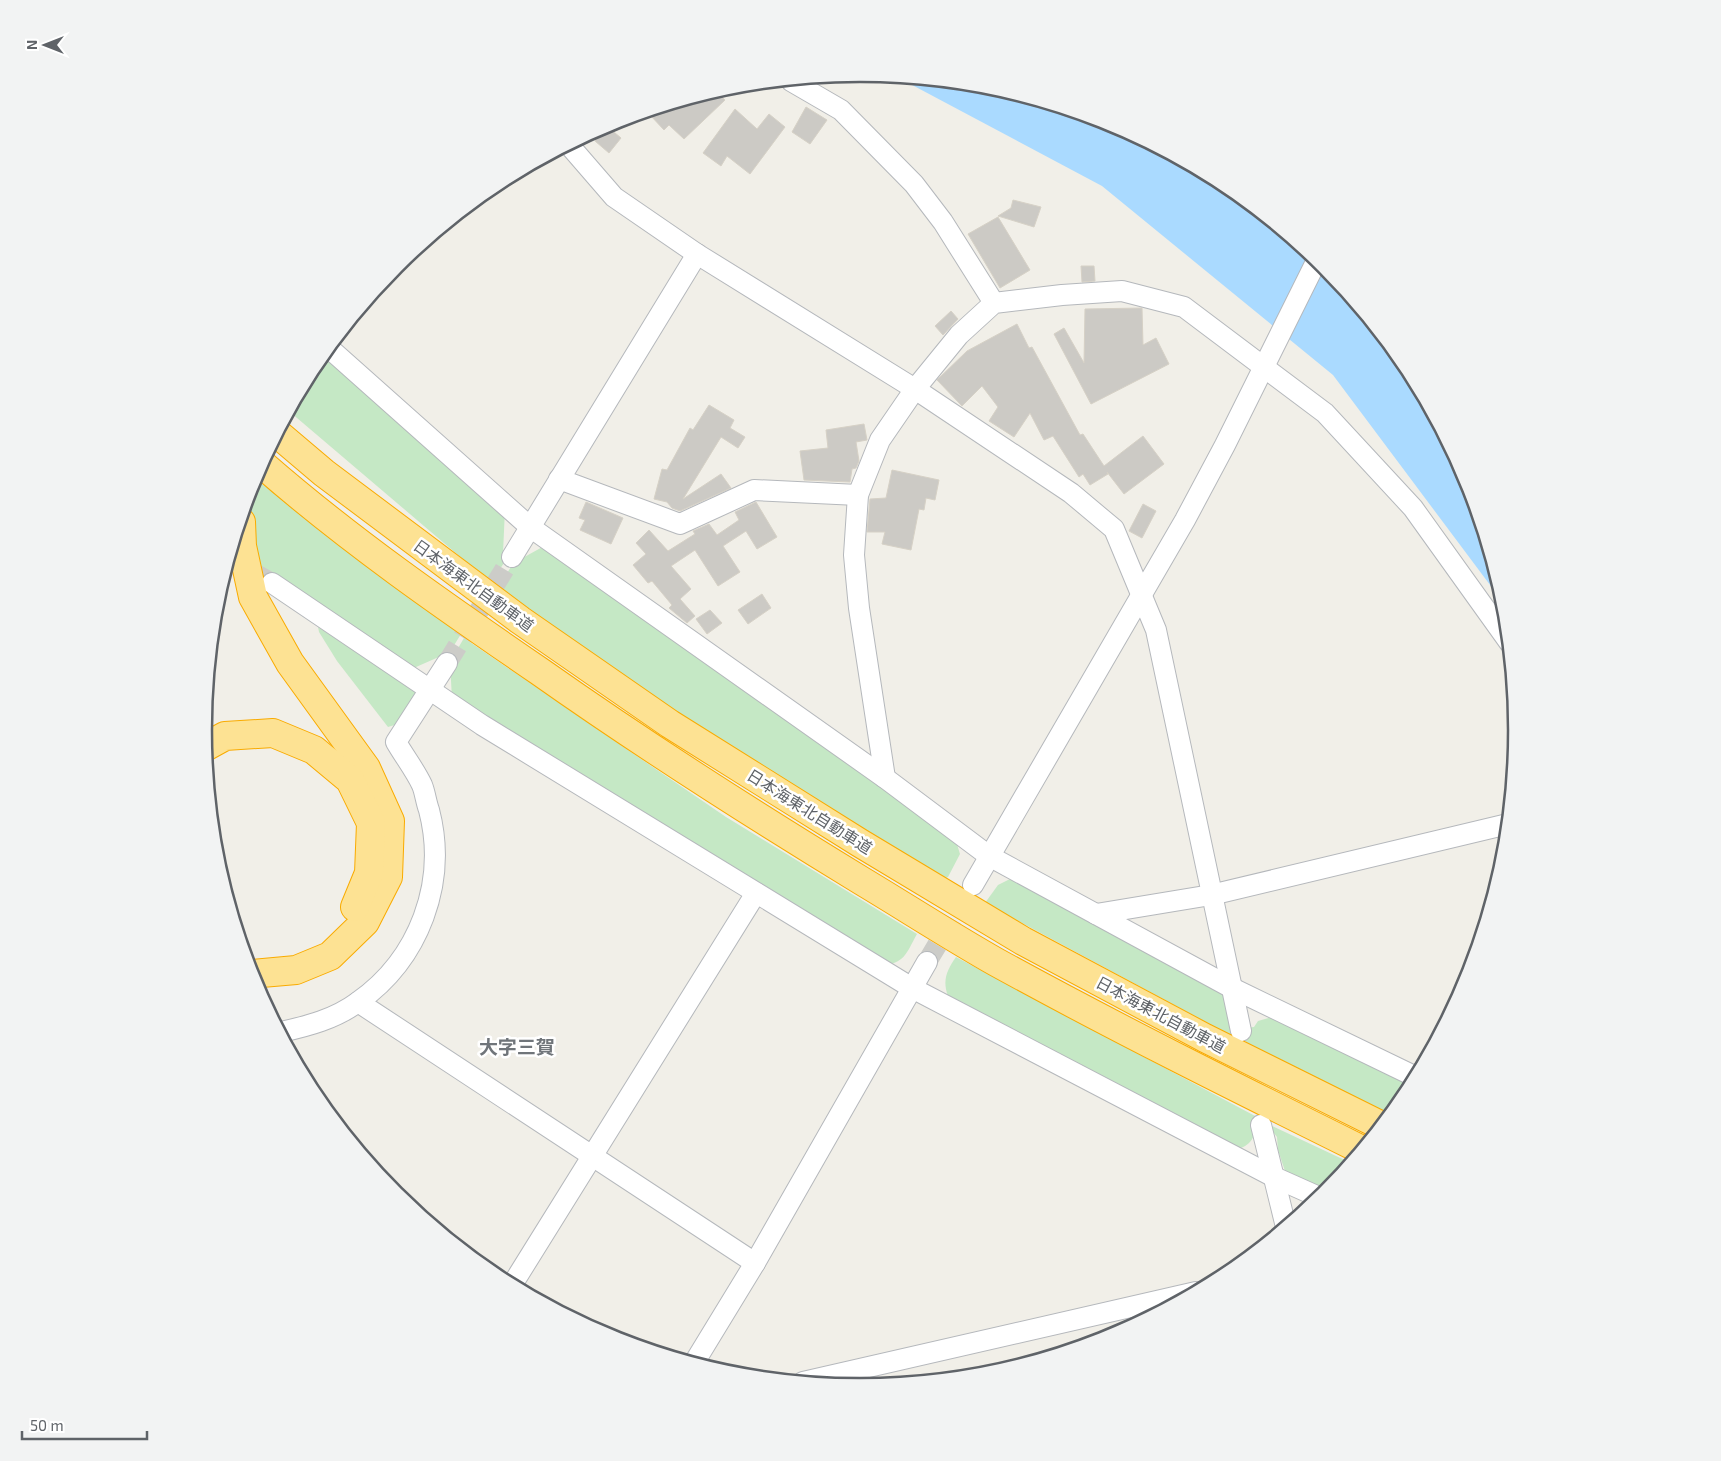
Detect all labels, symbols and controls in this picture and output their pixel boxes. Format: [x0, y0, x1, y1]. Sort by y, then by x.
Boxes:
north arrow [20, 20, 70, 70]
text: N [23, 40, 40, 50]
street label: 日本海東北自動車道 [410, 535, 538, 635]
street label: 日本海東北自動車道 [744, 765, 876, 857]
street label: 日本海東北自動車道 [1093, 972, 1229, 1056]
district label: 大字三賀 [479, 1035, 555, 1058]
scale bar [22, 1408, 148, 1440]
text: 50 m [30, 1416, 64, 1434]

